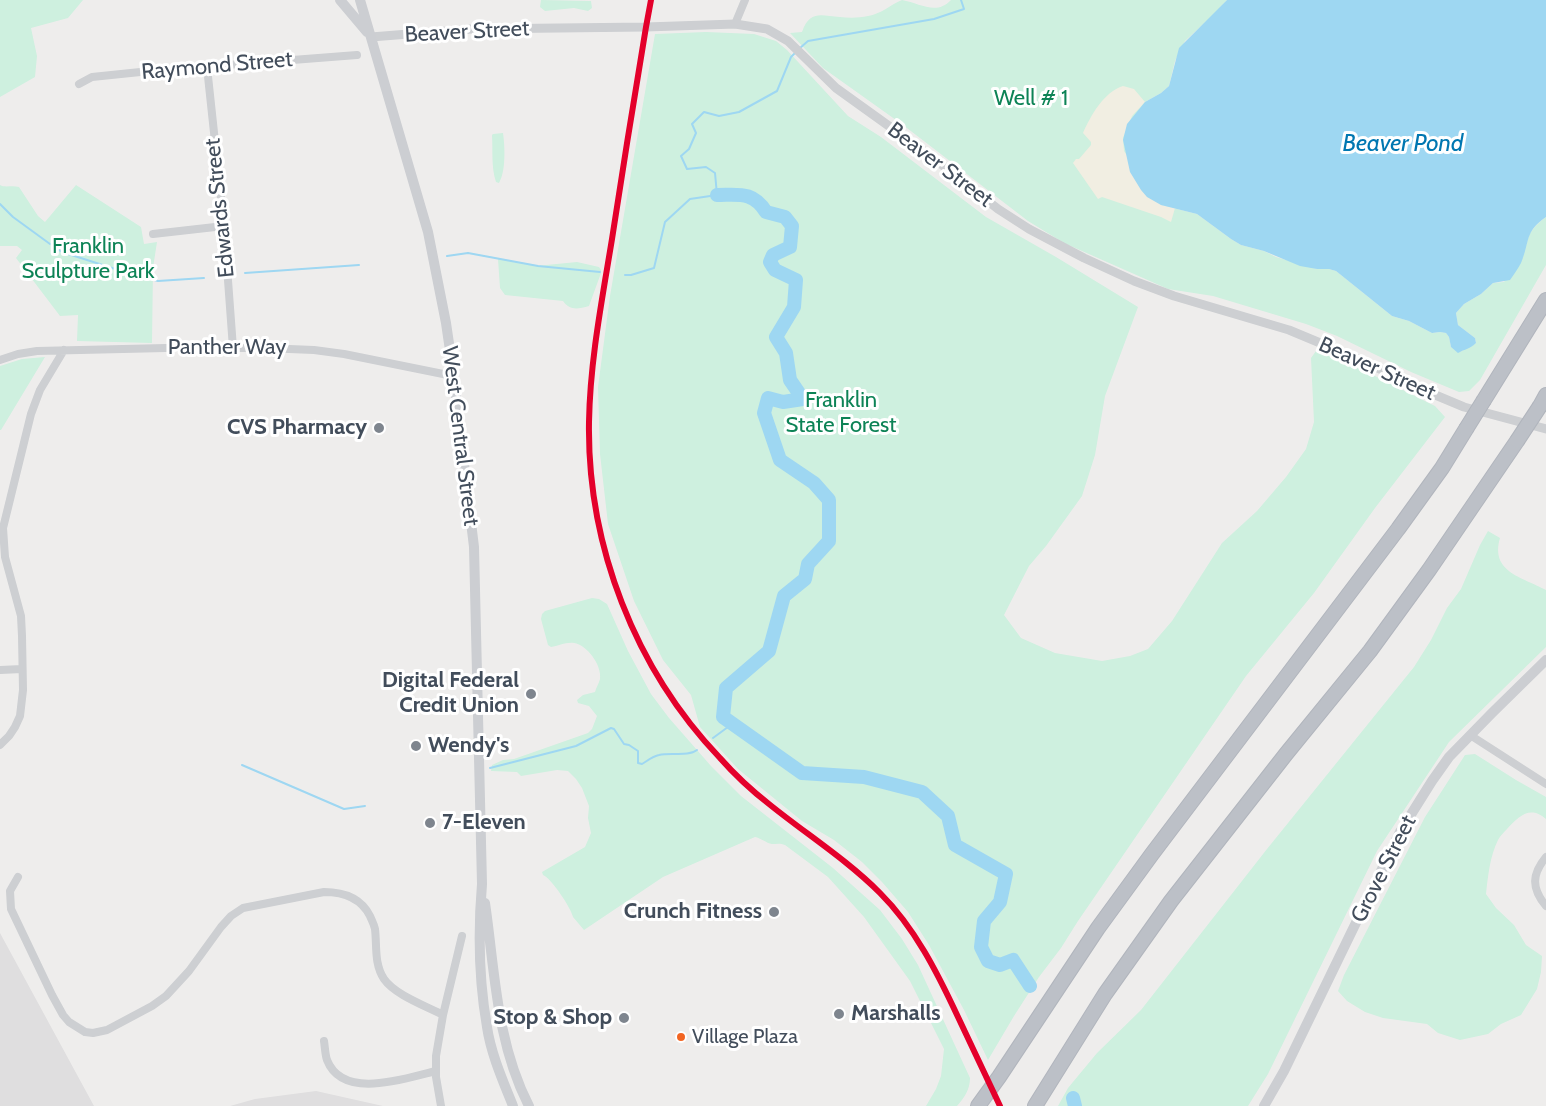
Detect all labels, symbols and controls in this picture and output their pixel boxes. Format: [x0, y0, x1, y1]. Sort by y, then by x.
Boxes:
street label: Beaver Street [404, 16, 530, 48]
street label: Raymond Street [140, 46, 294, 86]
park label: Well # 1 [994, 86, 1068, 112]
street label: Beaver Street [882, 117, 998, 213]
water label: Beaver Pond [1343, 130, 1463, 158]
street label: Edwards Street [200, 137, 240, 279]
park label: Franklin Sculpture Park [21, 234, 155, 286]
street label: Beaver Street [1315, 332, 1439, 406]
street label: Panther Way [168, 335, 286, 361]
street label: West Central Street [436, 345, 484, 527]
park label: Franklin State Forest [786, 388, 896, 440]
place label: CVS Pharmacy [227, 415, 367, 441]
marker: CVS Pharmacy [372, 421, 386, 435]
place label: Digital Federal Credit Union [382, 668, 519, 720]
marker: Digital Federal Credit Union [524, 687, 538, 701]
place label: Wendy's [428, 733, 509, 759]
marker: Wendy's [409, 739, 423, 753]
place label: 7-Eleven [442, 810, 526, 836]
street label: Grove Street [1346, 811, 1422, 927]
marker: 7-Eleven [423, 816, 437, 830]
place label: Crunch Fitness [624, 899, 762, 925]
marker: Crunch Fitness [767, 905, 781, 919]
place label: Marshalls [851, 1001, 941, 1027]
place label: Stop & Shop [493, 1005, 612, 1031]
marker: Marshalls [832, 1007, 846, 1021]
marker: Stop & Shop [617, 1011, 631, 1025]
place label: Village Plaza [692, 1025, 798, 1049]
marker: Village Plaza [675, 1031, 687, 1043]

